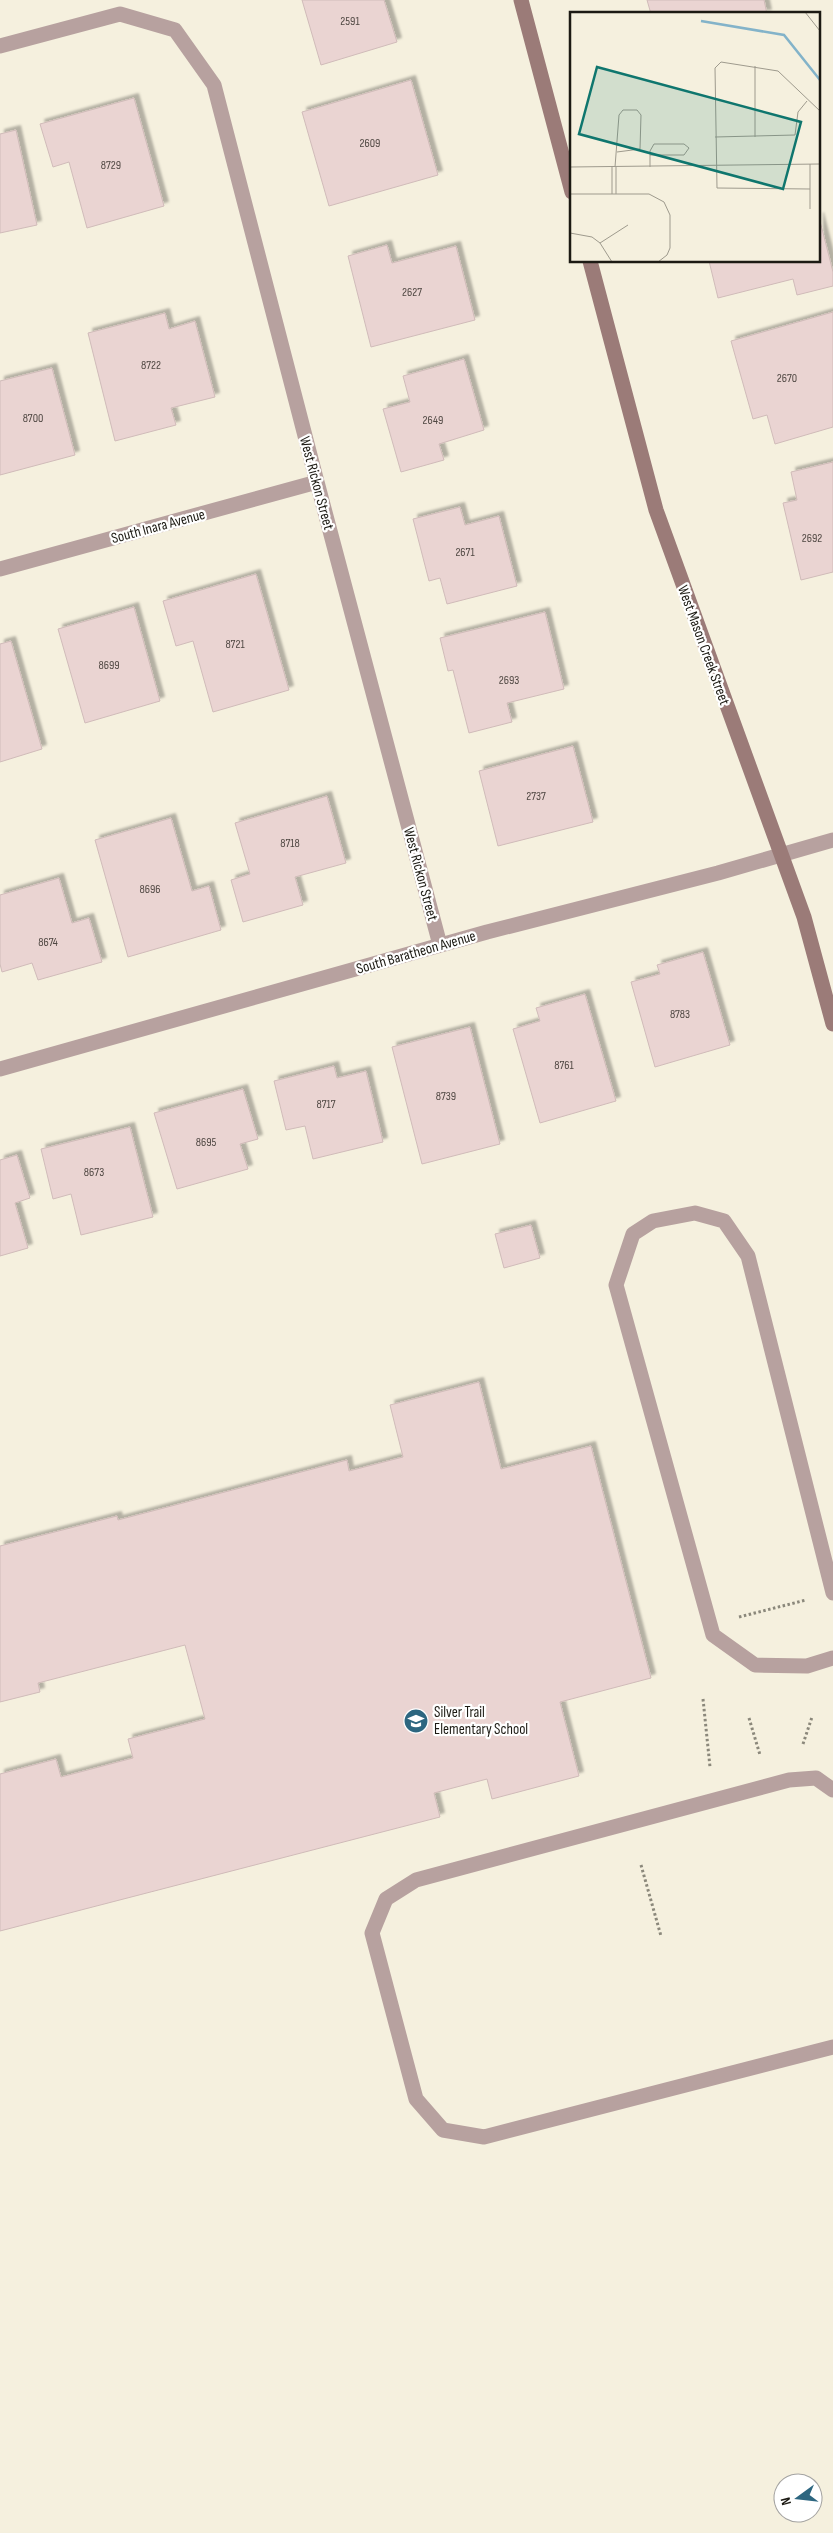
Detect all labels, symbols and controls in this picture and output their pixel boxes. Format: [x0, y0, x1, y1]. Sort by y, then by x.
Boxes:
inset map [570, 12, 820, 262]
house number: 2591 [340, 14, 360, 29]
house number: 2609 [360, 136, 380, 151]
house number: 8729 [101, 158, 121, 173]
house number: 2627 [402, 285, 422, 300]
house number: 8722 [141, 358, 161, 373]
house number: 2670 [777, 371, 797, 386]
house number: 8700 [23, 411, 43, 426]
house number: 2649 [423, 413, 443, 428]
street label: West Rickon Street [295, 434, 338, 532]
street label: South Inara Avenue [109, 505, 207, 548]
house number: 2692 [802, 531, 822, 546]
house number: 2671 [455, 545, 475, 560]
street label: West Mason Creek Street [673, 583, 734, 708]
house number: 8721 [225, 637, 245, 652]
house number: 8699 [98, 658, 120, 673]
house number: 2693 [499, 673, 519, 688]
house number: 2737 [526, 789, 546, 804]
street label: West Rickon Street [399, 825, 442, 923]
house number: 8718 [280, 836, 300, 851]
house number: 8696 [139, 882, 161, 897]
street label: South Baratheon Avenue [354, 926, 478, 979]
house number: 8674 [38, 935, 58, 950]
house number: 8783 [670, 1007, 690, 1022]
house number: 8761 [554, 1058, 575, 1073]
house number: 8739 [436, 1089, 456, 1104]
house number: 8717 [316, 1097, 336, 1112]
house number: 8695 [196, 1135, 216, 1150]
house number: 8673 [84, 1165, 104, 1180]
place label: Silver Trail Elementary School [434, 1703, 528, 1739]
school or university icon: Silver Trail Elementary School [403, 1708, 429, 1734]
north arrow [773, 2473, 823, 2523]
text: N [777, 2495, 795, 2507]

